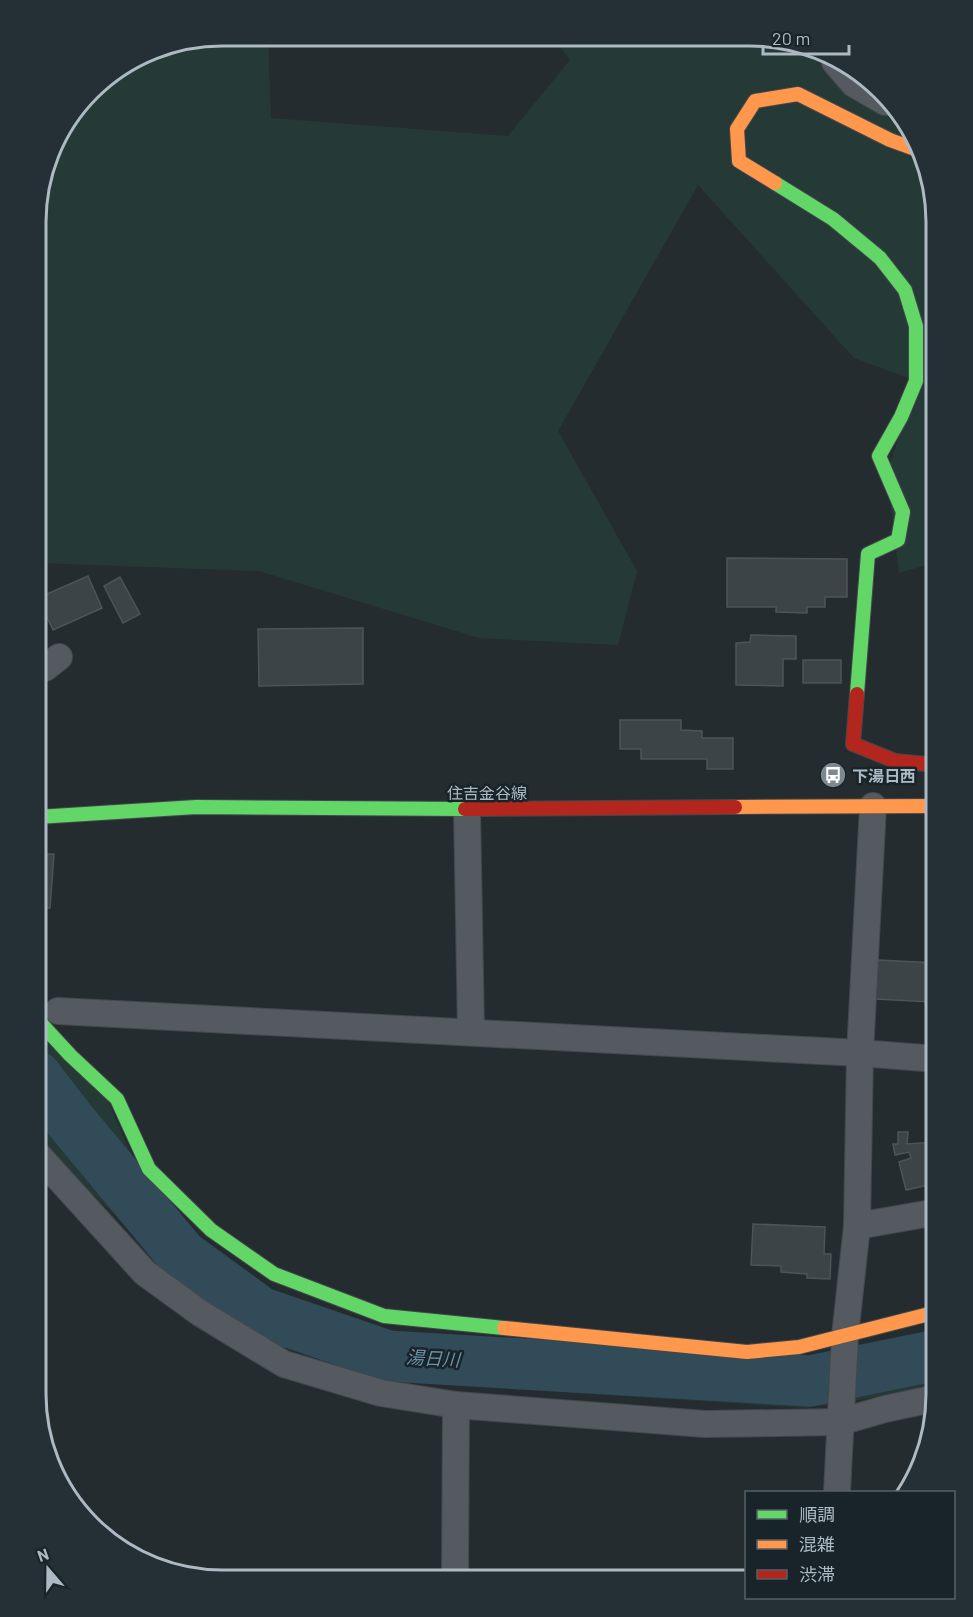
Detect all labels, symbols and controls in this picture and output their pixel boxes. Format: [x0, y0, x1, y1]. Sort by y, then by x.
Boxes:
scale bar [763, 18, 848, 56]
text: 20 m [772, 27, 810, 49]
bus stop icon: 下湯日西 [818, 760, 848, 790]
place label: 下湯日西 [852, 766, 916, 785]
street label: 住吉金谷線 [447, 783, 527, 802]
water label: 湯日川 [405, 1346, 463, 1371]
legend [745, 1491, 955, 1599]
text: 順調 [799, 1503, 835, 1525]
text: 混雑 [799, 1533, 835, 1555]
north arrow [18, 1539, 78, 1599]
text: N [34, 1544, 51, 1565]
text: 渋滞 [799, 1563, 835, 1585]

